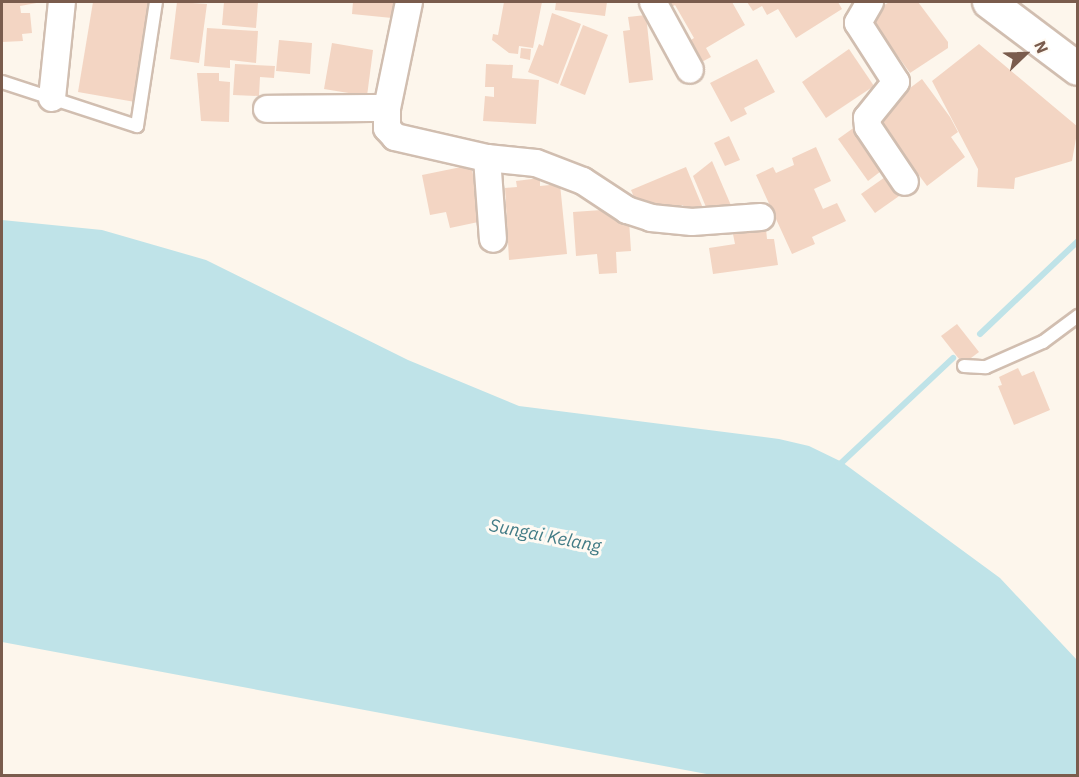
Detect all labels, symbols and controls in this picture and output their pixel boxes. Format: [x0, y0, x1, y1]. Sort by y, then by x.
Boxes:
north arrow [995, 24, 1055, 84]
text: N [1030, 38, 1053, 56]
water label: Sungai Kelang [487, 515, 603, 557]

